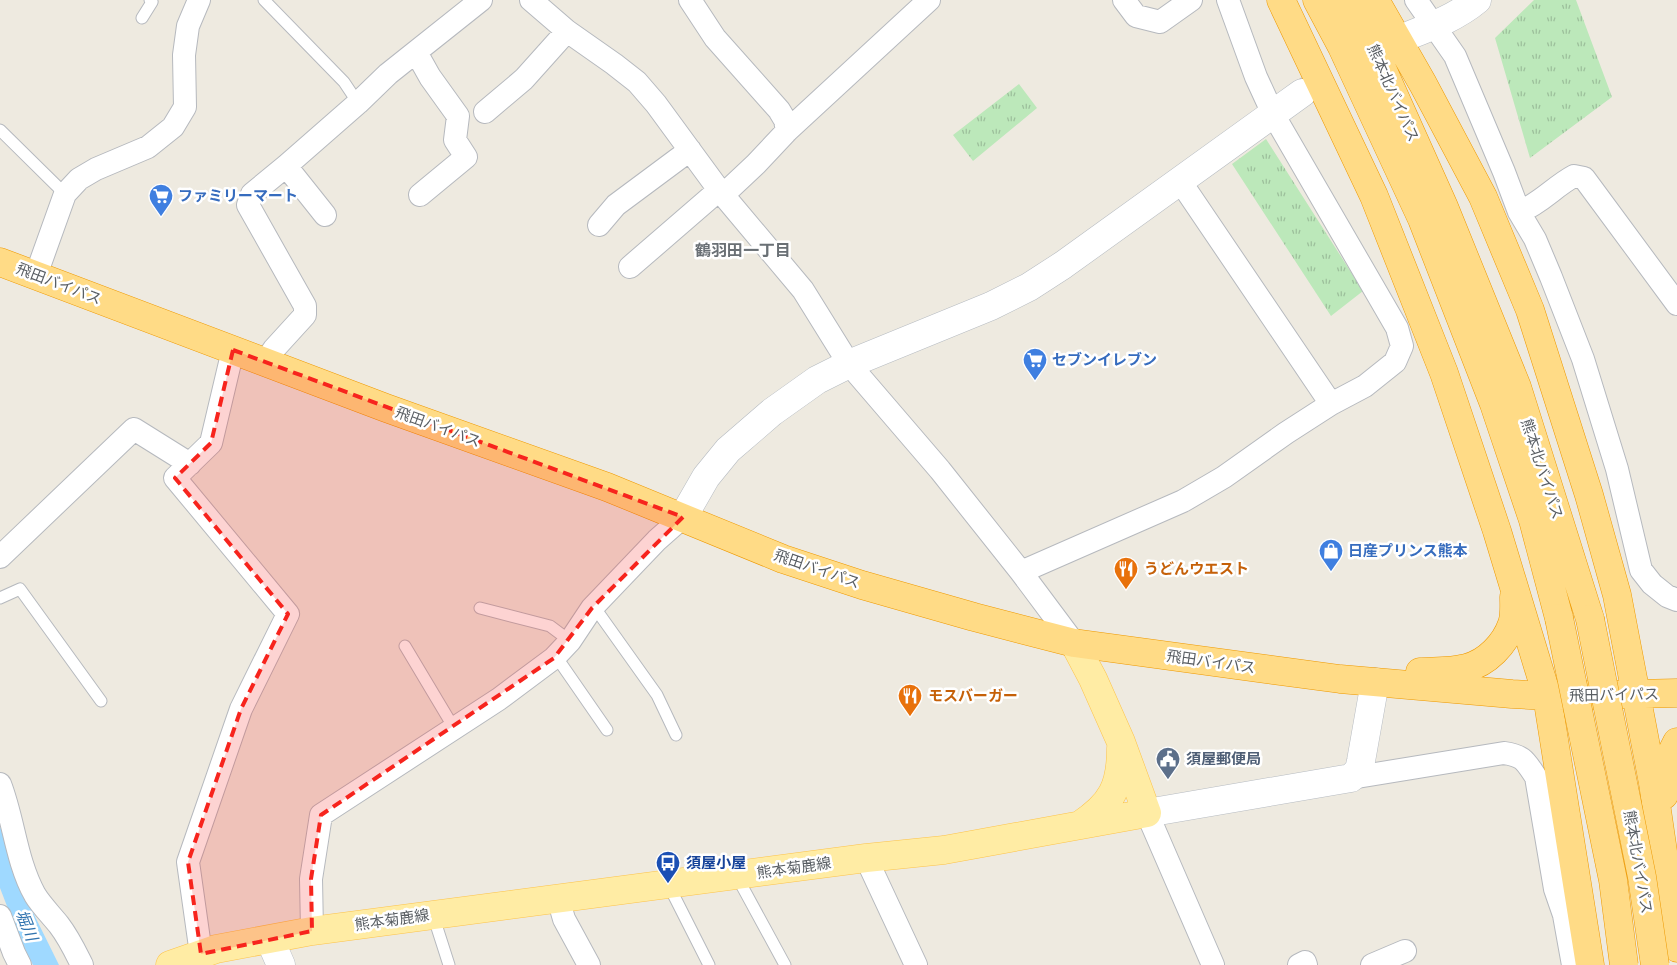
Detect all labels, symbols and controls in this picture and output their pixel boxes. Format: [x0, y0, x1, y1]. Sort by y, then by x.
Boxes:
street label: 熊本北バイパス [1362, 40, 1425, 145]
supermarket icon: ファミリーマート [148, 183, 174, 217]
place label: ファミリーマート [178, 184, 298, 207]
district label: 鶴羽田一丁目 [695, 238, 791, 262]
street label: 飛田バイパス [13, 257, 105, 310]
supermarket icon: セブンイレブン [1022, 347, 1048, 381]
place label: セブンイレブン [1052, 348, 1157, 371]
street label: 飛田バイパス [392, 400, 484, 453]
street label: 熊本北バイパス [1515, 416, 1570, 522]
shop icon: 日産プリンス熊本 [1318, 538, 1344, 572]
place label: 日産プリンス熊本 [1348, 539, 1468, 562]
street label: 飛田バイパス [771, 543, 863, 594]
restaurant icon: うどんウエスト [1113, 556, 1139, 590]
place label: うどんウエスト [1144, 557, 1249, 580]
street label: 飛田バイパス [1165, 644, 1257, 679]
street label: 飛田バイパス [1569, 682, 1659, 707]
restaurant icon: モスバーガー [897, 683, 923, 717]
place label: モスバーガー [928, 684, 1018, 707]
public building icon: 須屋郵便局 [1155, 746, 1181, 780]
place label: 須屋郵便局 [1186, 747, 1261, 770]
street label: 熊本北バイパス [1618, 808, 1659, 915]
bus stop icon: 須屋小屋 [655, 850, 681, 884]
place label: 須屋小屋 [686, 851, 746, 874]
street label: 熊本菊鹿線 [755, 851, 833, 884]
street label: 熊本菊鹿線 [353, 903, 431, 936]
water label: 堀川 [10, 906, 45, 946]

